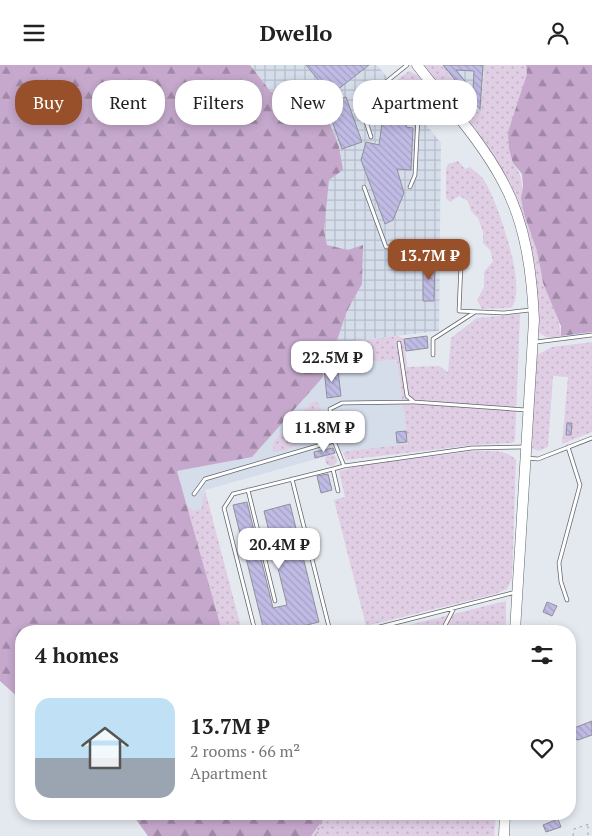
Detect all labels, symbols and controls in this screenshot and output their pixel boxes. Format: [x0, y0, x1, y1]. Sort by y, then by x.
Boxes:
text: Dwello [260, 18, 332, 47]
icon: menu [20, 19, 48, 47]
icon: person [544, 19, 572, 47]
chip: Buy [15, 80, 82, 125]
chip: Rent [92, 80, 165, 125]
chip: Filters [175, 80, 262, 125]
chip: New [272, 80, 343, 125]
chip: Apartment [353, 80, 477, 125]
pin: 13.7M ₽ [383, 239, 475, 281]
text: 13.7M ₽ [399, 244, 459, 266]
pin: 22.5M ₽ [286, 341, 378, 383]
text: 22.5M ₽ [302, 346, 362, 368]
pin: 11.8M ₽ [278, 411, 370, 453]
text: 11.8M ₽ [294, 416, 354, 438]
pin: 20.4M ₽ [233, 527, 325, 570]
text: 20.4M ₽ [249, 533, 309, 555]
text: 4 homes [35, 641, 119, 669]
icon: filters [528, 641, 556, 669]
text: 13.7M ₽ [190, 712, 269, 740]
icon: home [75, 718, 135, 778]
icon: heart [528, 734, 556, 762]
text: 2 rooms · 66 m² [190, 740, 300, 762]
text: Apartment [190, 762, 267, 784]

